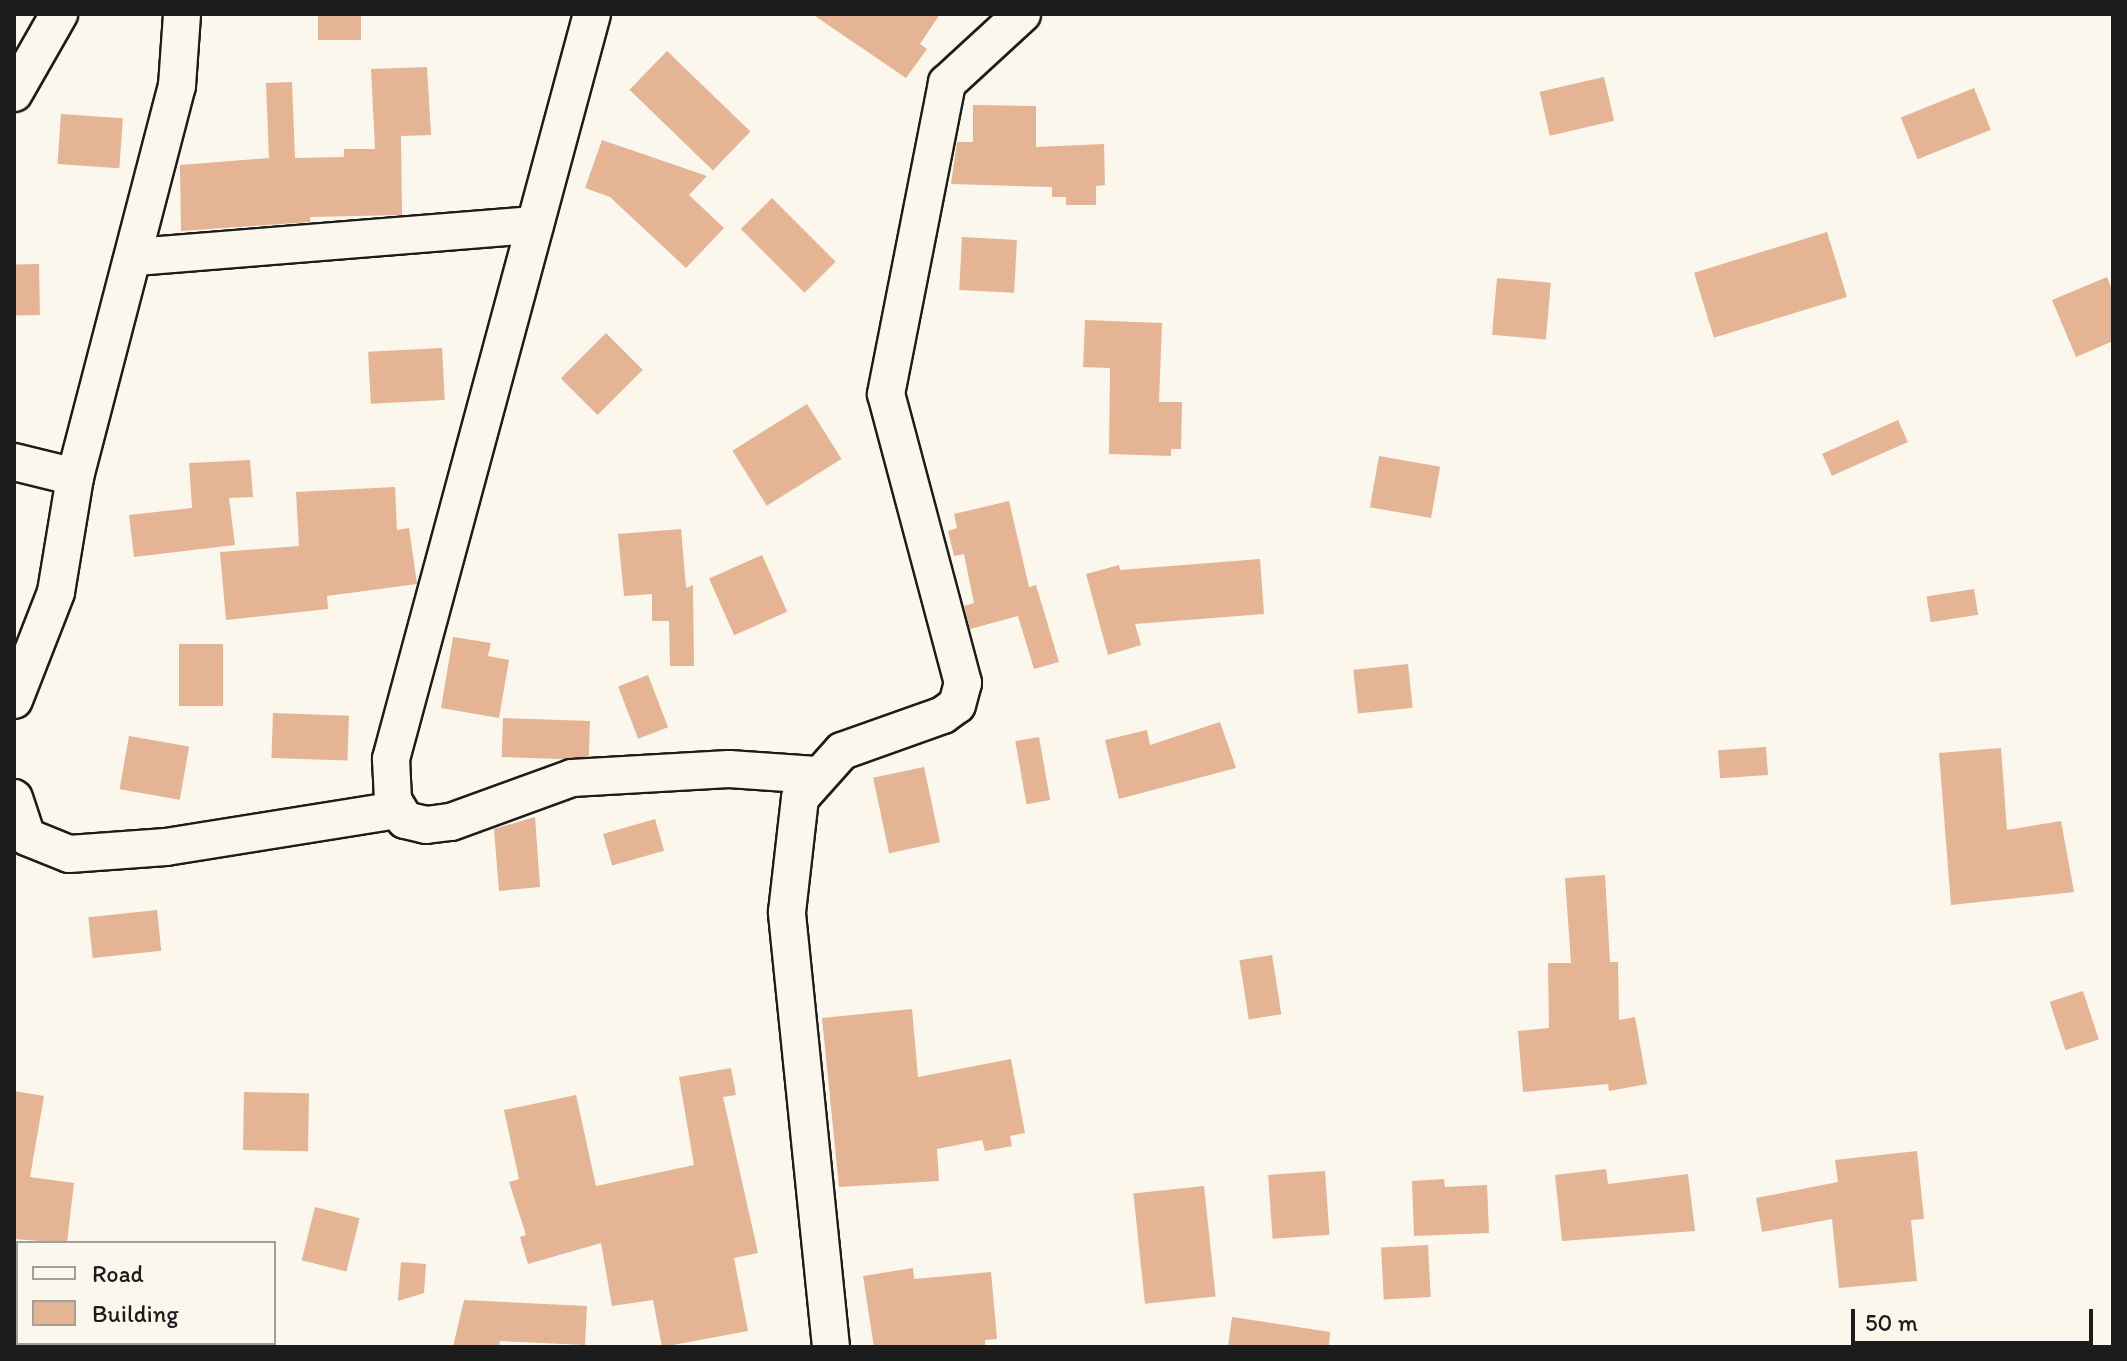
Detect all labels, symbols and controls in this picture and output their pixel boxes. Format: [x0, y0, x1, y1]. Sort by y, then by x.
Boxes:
legend [16, 1241, 276, 1345]
text: Road [92, 1259, 144, 1288]
scale bar [1855, 1293, 2097, 1343]
text: Building [92, 1299, 179, 1328]
text: 50 m [1865, 1308, 1918, 1337]

